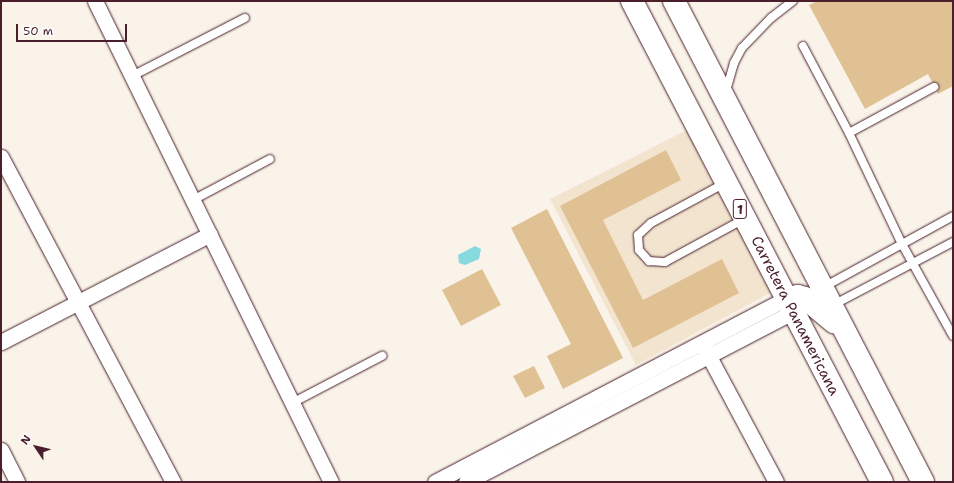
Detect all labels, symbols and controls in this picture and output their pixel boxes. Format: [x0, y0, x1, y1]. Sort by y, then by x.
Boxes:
scale bar [18, 16, 129, 42]
text: 50 m [23, 23, 53, 39]
road number: 1 [732, 197, 748, 221]
street label: Carretera Panamericana [747, 233, 843, 399]
north arrow [16, 427, 56, 467]
text: N [17, 432, 34, 448]

